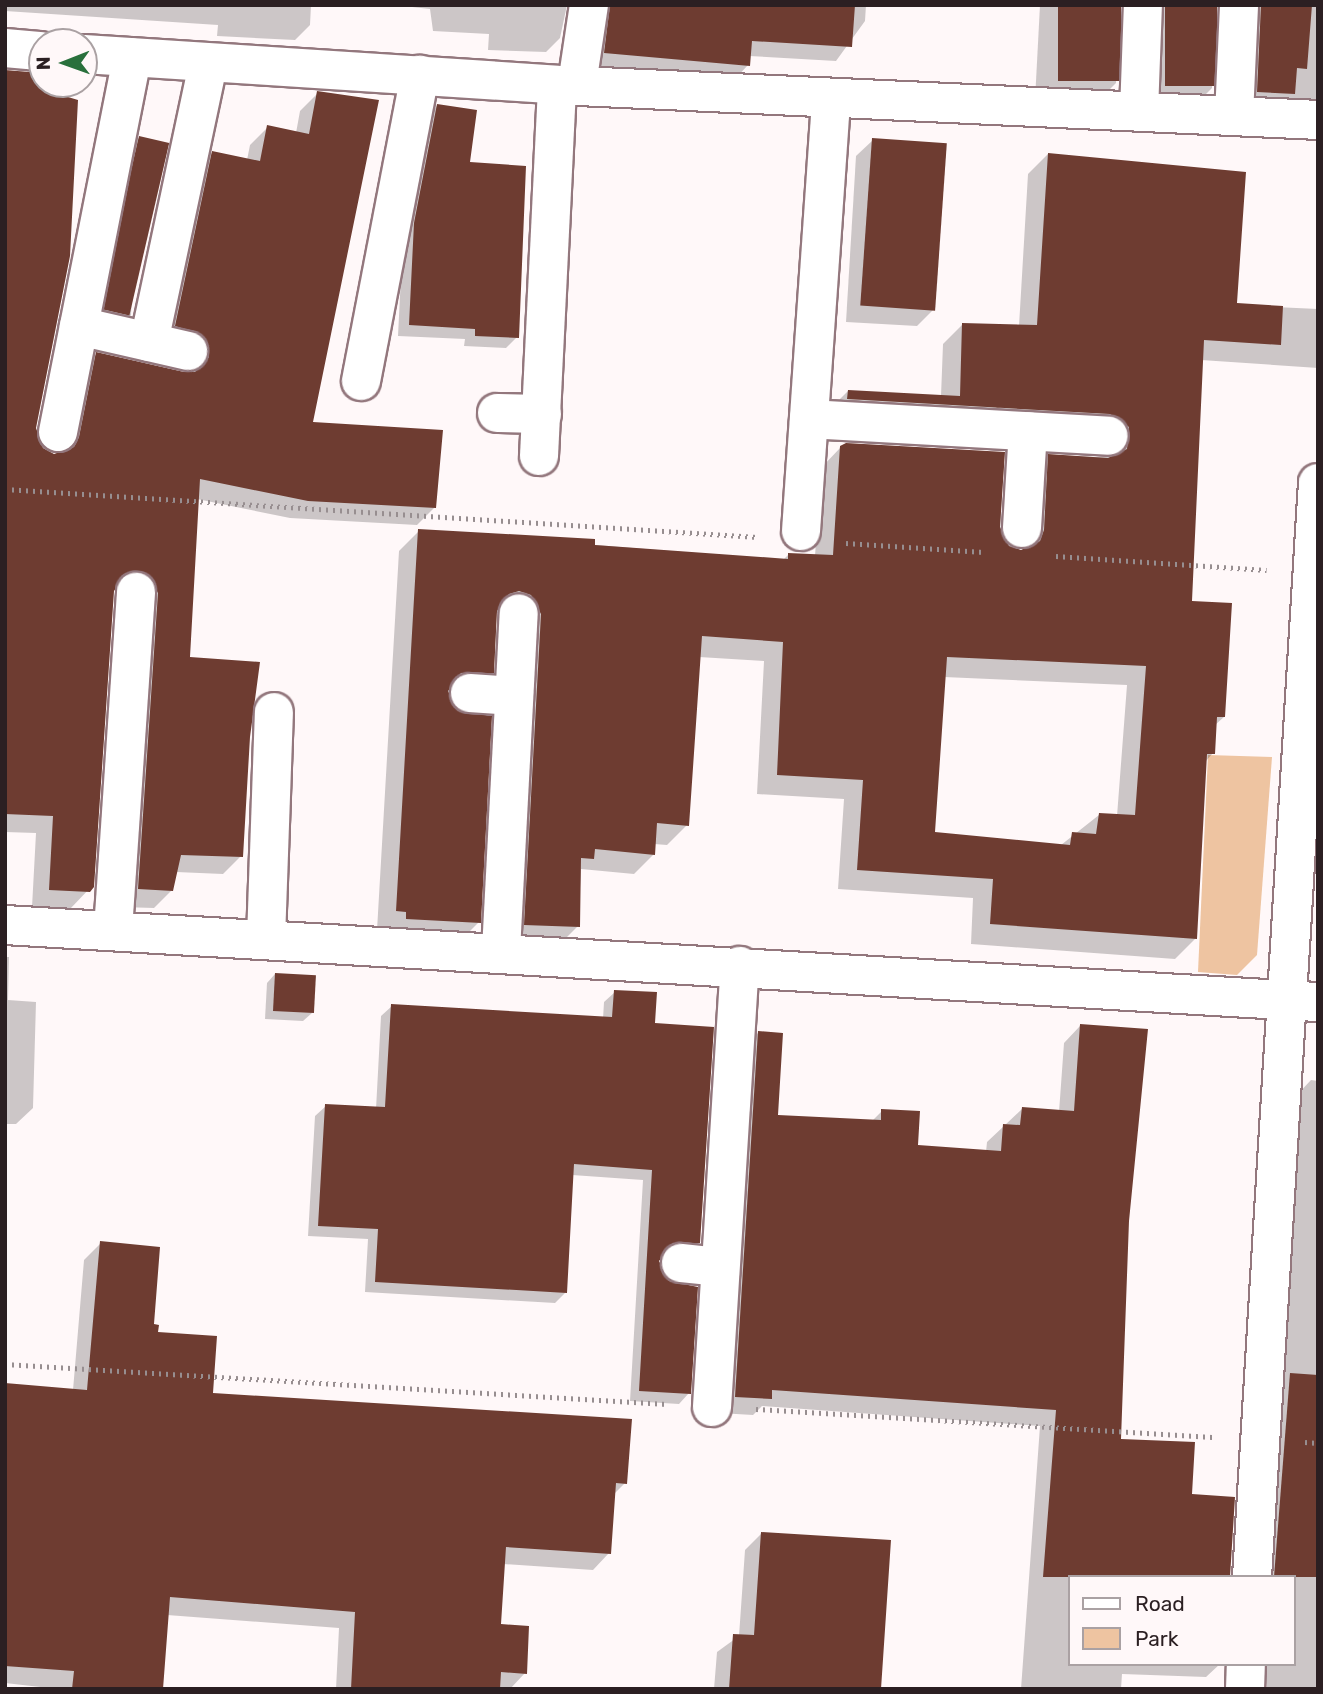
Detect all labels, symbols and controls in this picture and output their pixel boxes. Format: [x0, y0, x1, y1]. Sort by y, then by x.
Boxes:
north arrow [28, 28, 98, 98]
text: N [32, 56, 55, 70]
legend [1068, 1575, 1295, 1666]
text: Road [1135, 1591, 1185, 1616]
text: Park [1135, 1626, 1179, 1651]

